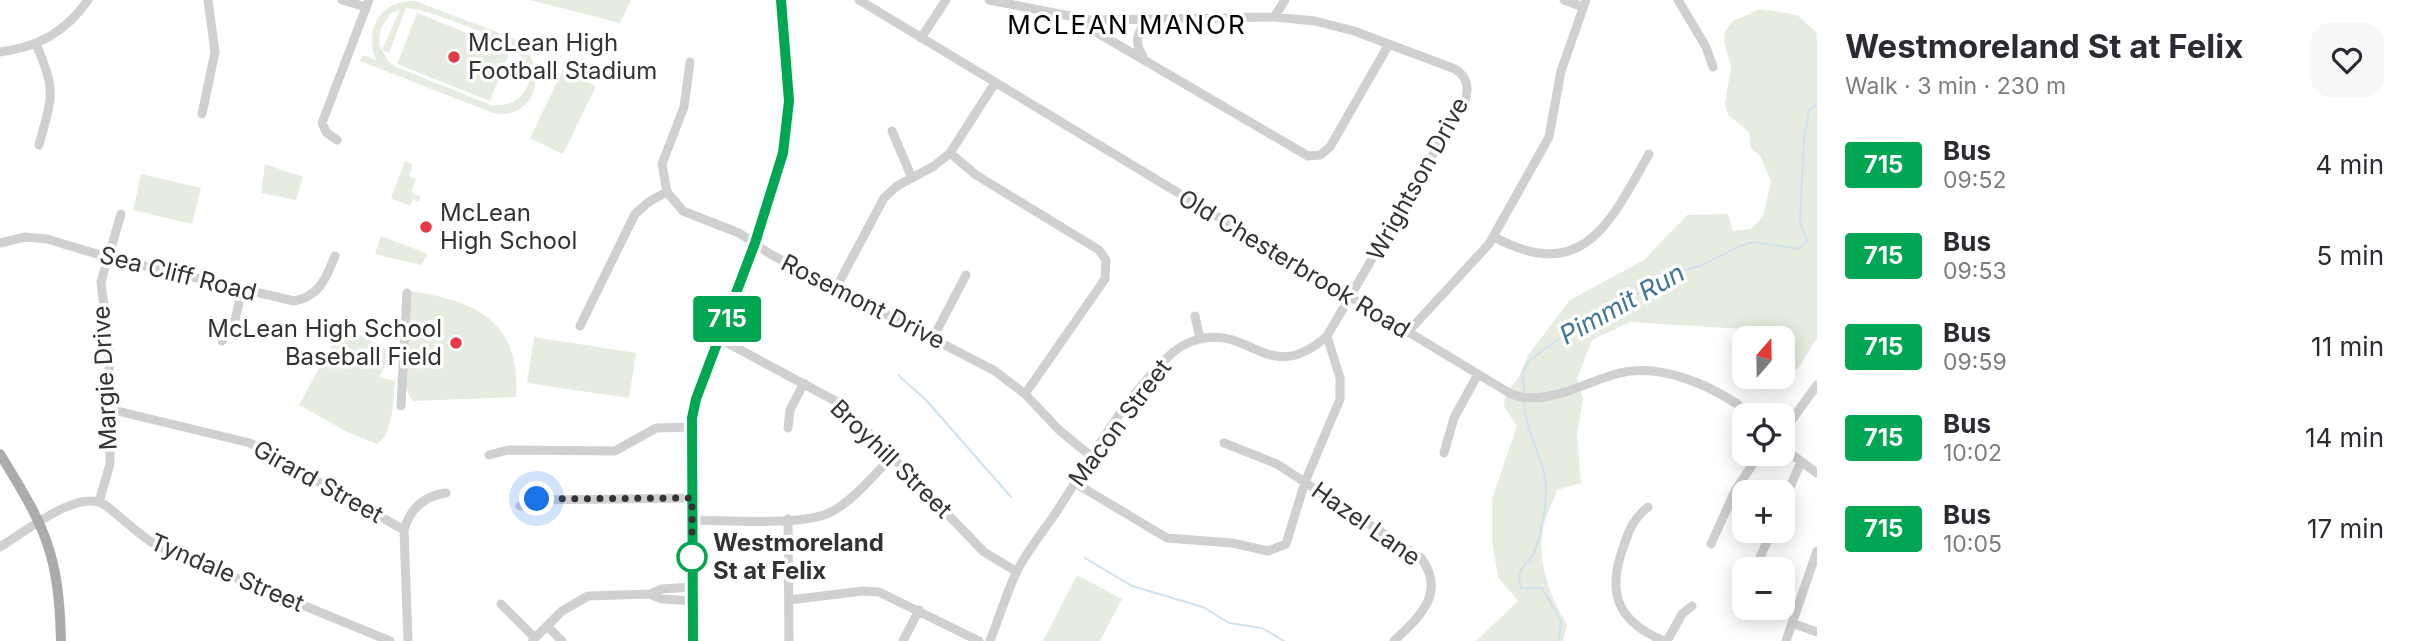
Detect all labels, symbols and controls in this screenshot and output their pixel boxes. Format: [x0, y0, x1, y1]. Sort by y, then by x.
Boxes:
district label: MCLEAN MANOR [1007, 9, 1247, 40]
button: heart [2310, 23, 2384, 97]
text: Westmoreland St at Felix [1845, 26, 2243, 66]
place label: McLean High Football Stadium [468, 28, 657, 85]
marker: McLean High Football Stadium [446, 49, 462, 65]
text: Walk · 3 min · 230 m [1845, 72, 2066, 100]
street label: Wrightson Drive [1361, 92, 1474, 265]
text: Bus [1943, 135, 1991, 166]
text: 4 min [2315, 149, 2384, 180]
text: 715 [1864, 150, 1903, 179]
text: 09:52 [1943, 166, 2006, 194]
street label: Old Chesterbrook Road [1173, 183, 1415, 344]
place label: McLean High School [440, 198, 577, 255]
marker: McLean High School [418, 219, 434, 235]
text: Bus [1943, 226, 1991, 257]
street label: Sea Cliff Road [97, 240, 259, 307]
text: 5 min [2316, 240, 2384, 271]
text: 715 [1864, 241, 1903, 270]
street label: Rosemont Drive [776, 248, 950, 355]
water label: Pimmit Run [1554, 257, 1690, 351]
text: 09:53 [1943, 257, 2007, 285]
line badge: 715 [687, 296, 767, 342]
text: 715 [707, 304, 747, 333]
street label: Margie Drive [86, 305, 123, 451]
place label: McLean High School Baseball Field [207, 314, 442, 371]
text: Bus [1943, 317, 1991, 348]
north arrow [1732, 326, 1796, 388]
map controls [1732, 326, 1795, 620]
text: 11 min [2311, 331, 2384, 362]
text: 715 [1864, 332, 1903, 361]
marker: McLean High School Baseball Field [448, 335, 464, 351]
text: 09:59 [1943, 348, 2007, 376]
street label: Macon Street [1062, 353, 1177, 492]
street label: Broyhill Street [824, 393, 958, 524]
button: locate [1732, 403, 1795, 466]
text: Bus [1943, 408, 1991, 439]
text: 14 min [2305, 422, 2384, 453]
text: 715 [1864, 423, 1903, 452]
street label: Girard Street [248, 434, 388, 529]
text: 10:02 [1943, 439, 2002, 467]
street label: Hazel Lane [1306, 476, 1426, 572]
button: + [1732, 480, 1795, 543]
your location [519, 481, 554, 516]
text: Bus [1943, 499, 1991, 530]
text: 17 min [2307, 513, 2384, 544]
text: 715 [1864, 514, 1903, 543]
street label: Tyndale Street [146, 527, 309, 618]
place label: Westmoreland St at Felix [713, 528, 884, 585]
text: 10:05 [1943, 530, 2002, 558]
marker: Westmoreland St at Felix [677, 542, 707, 572]
button: − [1732, 557, 1795, 620]

